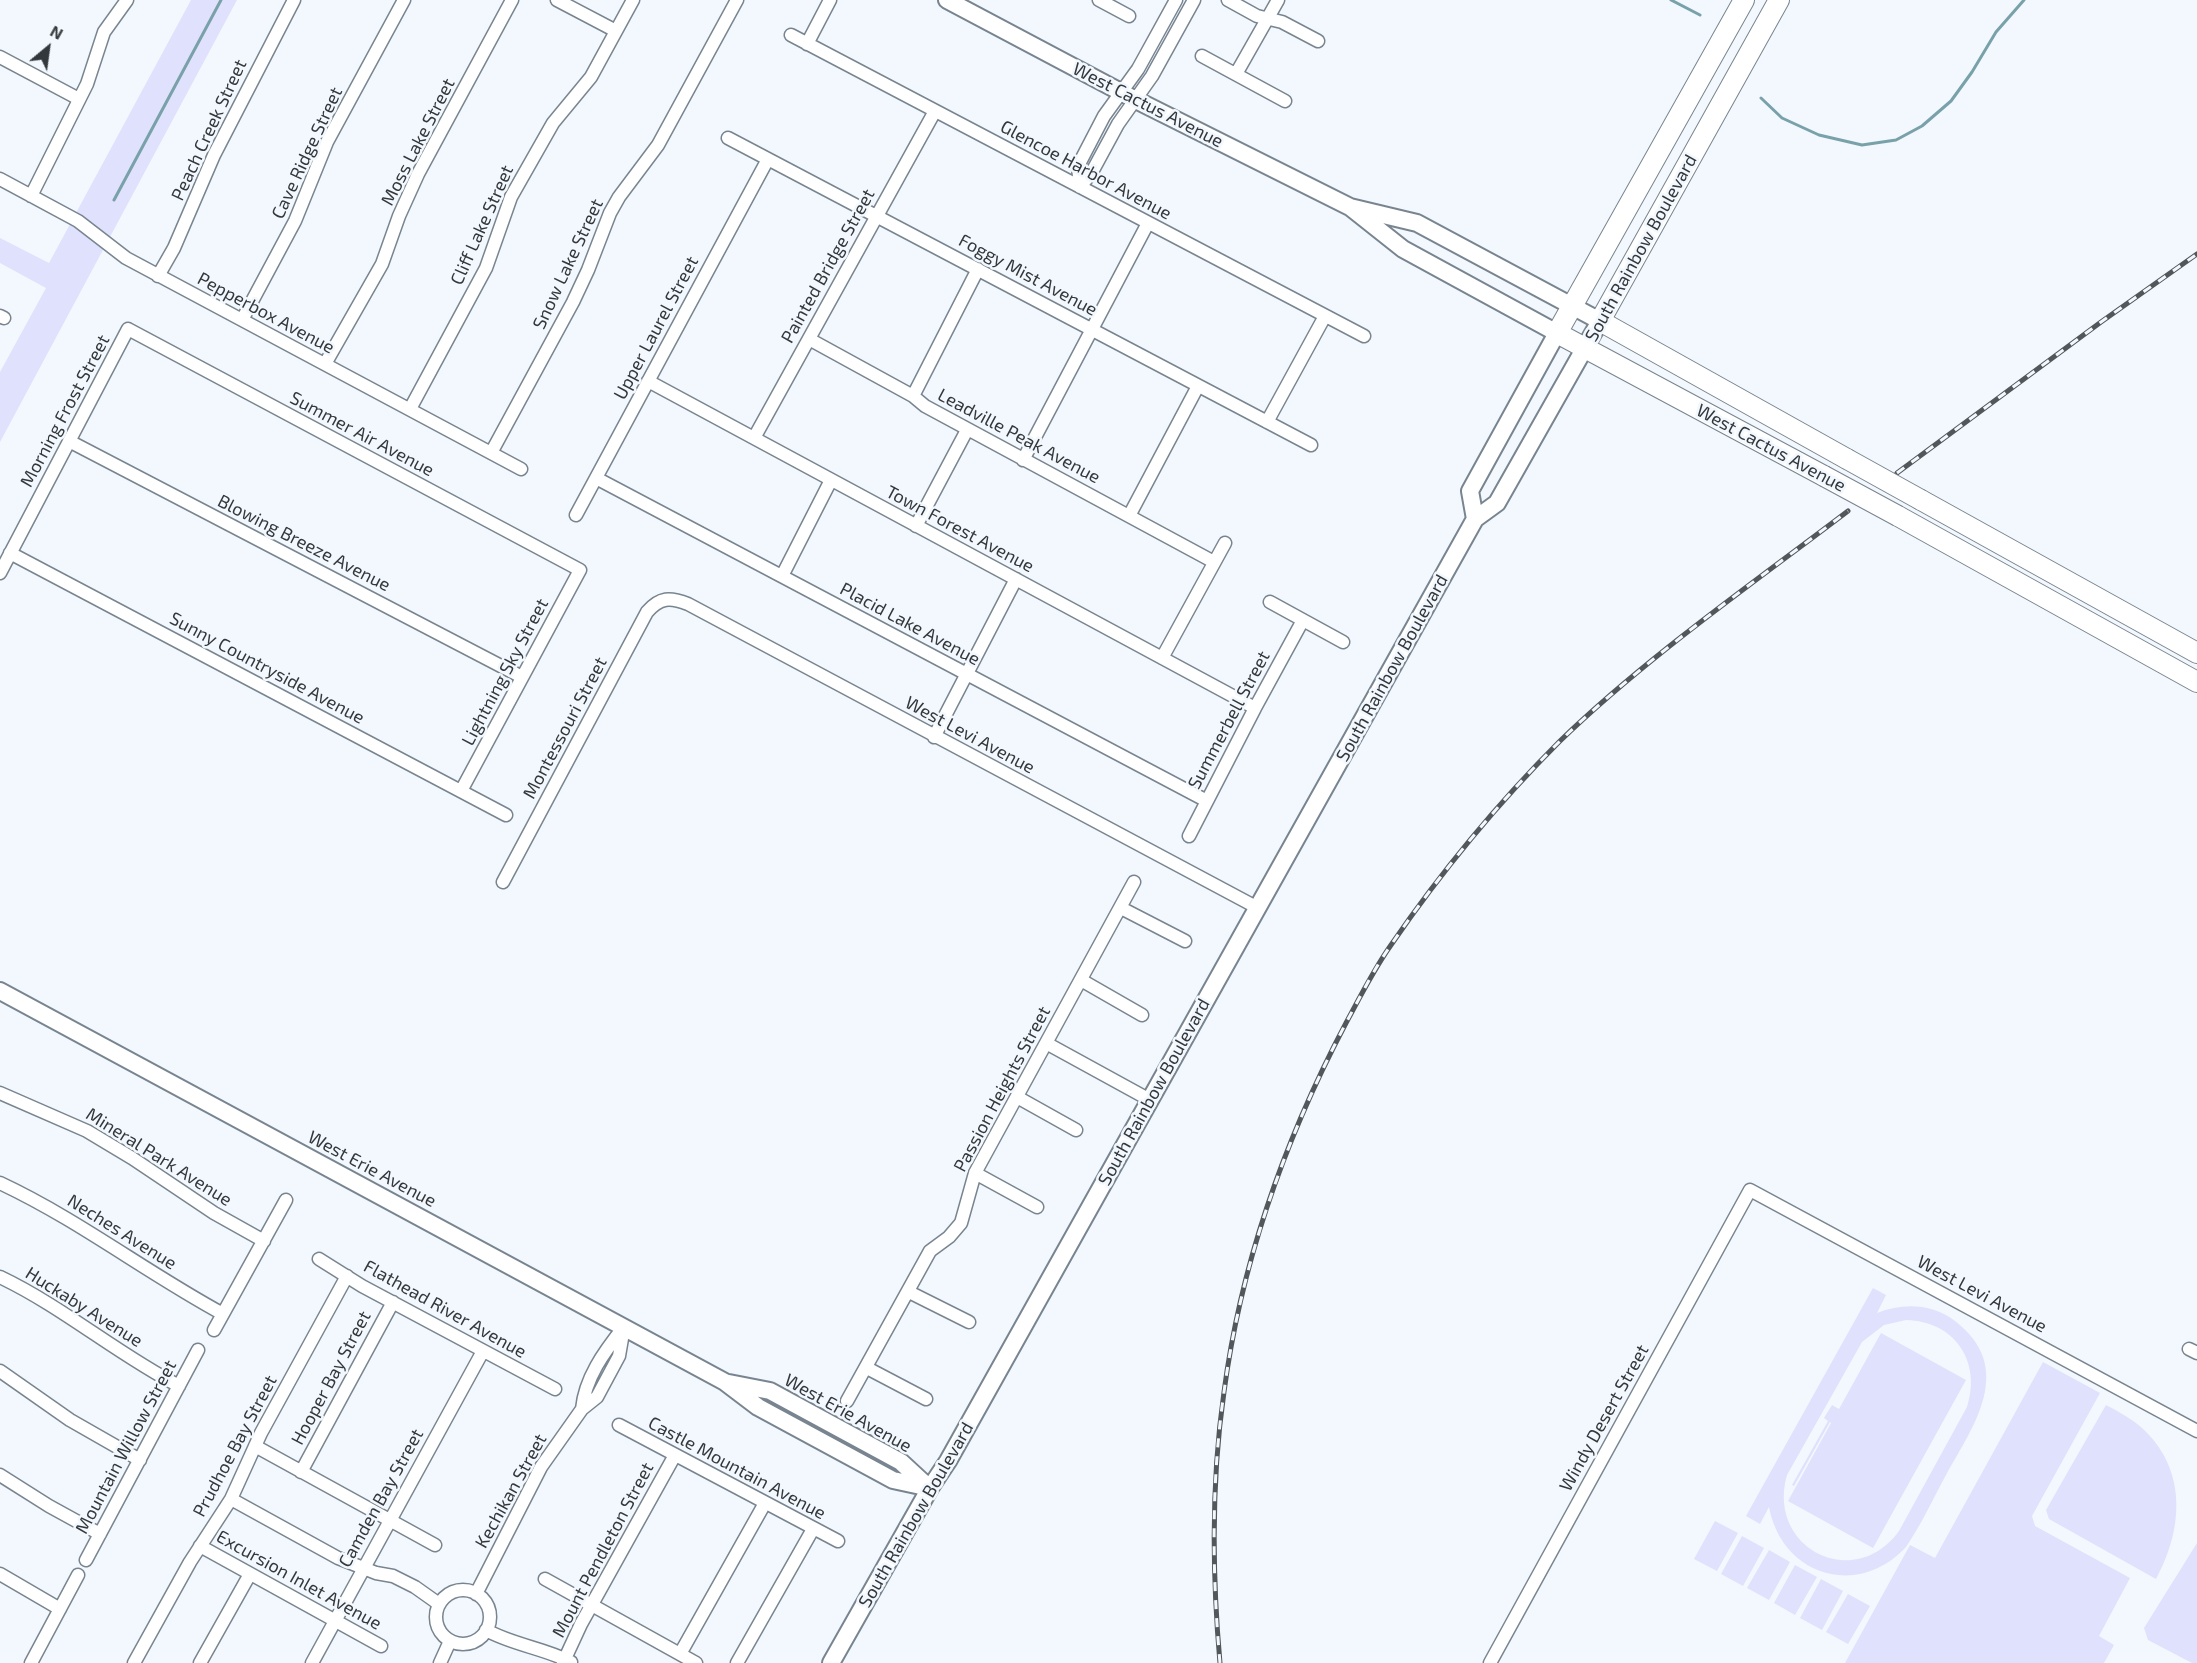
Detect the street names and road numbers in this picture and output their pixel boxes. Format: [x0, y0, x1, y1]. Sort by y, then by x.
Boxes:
street label: Peach Creek Street [167, 56, 251, 204]
street label: West Cactus Avenue [1069, 58, 1227, 152]
street label: Moss Lake Street [377, 75, 459, 209]
street label: Cave Ridge Street [267, 84, 347, 222]
street label: Glencoe Harbor Avenue [997, 116, 1175, 224]
street label: South Rainbow Boulevard [1581, 151, 1701, 345]
street label: Cliff Lake Street [446, 162, 518, 288]
street label: Painted Bridge Street [777, 185, 879, 347]
street label: Snow Lake Street [528, 195, 608, 333]
street label: Foggy Mist Avenue [955, 229, 1101, 321]
street label: Upper Laurel Street [609, 253, 703, 403]
street label: Pepperbox Avenue [194, 268, 338, 358]
street label: Morning Frost Street [16, 331, 114, 491]
street label: Leadville Peak Avenue [934, 384, 1104, 488]
street label: Summer Air Avenue [286, 387, 438, 481]
street label: West Cactus Avenue [1693, 400, 1849, 496]
street label: Town Forest Avenue [882, 481, 1038, 577]
street label: Blowing Breeze Avenue [214, 490, 394, 596]
street label: South Rainbow Boulevard [1332, 571, 1452, 765]
street label: Placid Lake Avenue [836, 578, 984, 670]
street label: Lightning Sky Street [457, 595, 553, 749]
street label: Sunny Countryside Avenue [166, 607, 368, 729]
street label: Summerbell Street [1183, 647, 1275, 793]
street label: Montessouri Street [518, 653, 612, 803]
street label: West Levi Avenue [902, 692, 1038, 778]
street label: South Rainbow Boulevard [1094, 995, 1214, 1189]
street label: Passion Heights Street [949, 1002, 1055, 1176]
street label: Mineral Park Avenue [82, 1103, 236, 1211]
street label: West Erie Avenue [304, 1126, 440, 1212]
street label: Neches Avenue [63, 1190, 181, 1274]
street label: West Levi Avenue [1914, 1251, 2050, 1337]
street label: Flathead River Avenue [360, 1255, 530, 1363]
street label: Huckaby Avenue [21, 1262, 147, 1352]
street label: Hooper Bay Street [287, 1307, 375, 1449]
street label: Windy Desert Street [1555, 1341, 1653, 1495]
street label: Mountain Willow Street [71, 1356, 181, 1538]
street label: West Erie Avenue [781, 1369, 915, 1457]
street label: Prudhoe Bay Street [189, 1371, 281, 1521]
street label: Castle Mountain Avenue [645, 1412, 829, 1524]
street label: South Rainbow Boulevard [854, 1418, 978, 1612]
street label: Camden Bay Street [334, 1425, 428, 1571]
street label: Kechikan Street [471, 1430, 551, 1552]
street label: Mount Pendleton Street [548, 1459, 658, 1641]
street label: Excursion Inlet Avenue [213, 1526, 385, 1634]

